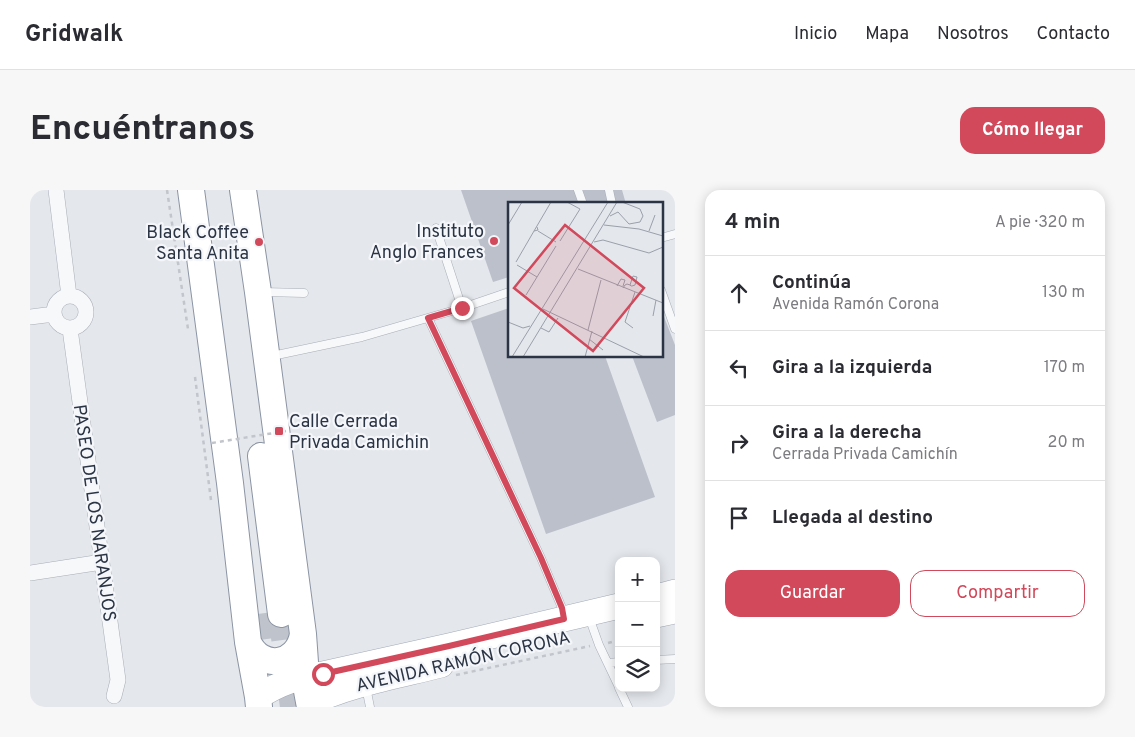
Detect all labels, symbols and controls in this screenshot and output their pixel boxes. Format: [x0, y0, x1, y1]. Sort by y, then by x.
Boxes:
text: Gridwalk [25, 20, 123, 50]
text: Inicio [794, 23, 837, 46]
text: Mapa [865, 23, 909, 46]
text: Nosotros [937, 23, 1009, 46]
text: Contacto [1037, 23, 1110, 46]
button: Cómo llegar [960, 107, 1105, 154]
text: Encuéntranos [30, 108, 255, 152]
inset map [508, 202, 662, 358]
text: 4 min [725, 209, 781, 236]
text: A pie · 320 m [995, 213, 1085, 233]
place label: Instituto Anglo Frances [370, 221, 484, 265]
place label: Black Coffee Santa Anita [146, 222, 249, 266]
marker: Instituto Anglo Frances [488, 235, 500, 247]
marker: Black Coffee Santa Anita [253, 236, 265, 248]
text: Continúa [772, 271, 851, 295]
icon: ahead [725, 279, 753, 307]
text: 130 m [1042, 283, 1085, 303]
text: Avenida Ramón Corona [772, 295, 939, 315]
route end [451, 297, 474, 320]
icon: left [725, 354, 753, 382]
text: Gira a la izquierda [772, 356, 932, 380]
text: 170 m [1044, 358, 1085, 378]
street label: PASEO DE LOS NARANJOS [67, 403, 120, 623]
place label: Calle Cerrada Privada Camichin [289, 411, 429, 455]
text: Gira a la derecha [772, 421, 922, 445]
marker: Calle Cerrada Privada Camichin [273, 425, 285, 437]
icon: right [725, 429, 753, 457]
text: 20 m [1048, 433, 1085, 453]
text: Cerrada Privada Camichín [772, 445, 958, 465]
icon: arrive [725, 504, 753, 532]
text: Llegada al destino [772, 506, 933, 530]
map controls [615, 557, 660, 692]
button: + [615, 557, 660, 602]
button: Guardar [725, 570, 900, 617]
button: Compartir [910, 570, 1085, 617]
button: − [615, 602, 660, 647]
street label: AVENIDA RAMÓN CORONA [353, 625, 573, 698]
button: layers [615, 647, 660, 692]
route start [312, 663, 335, 686]

